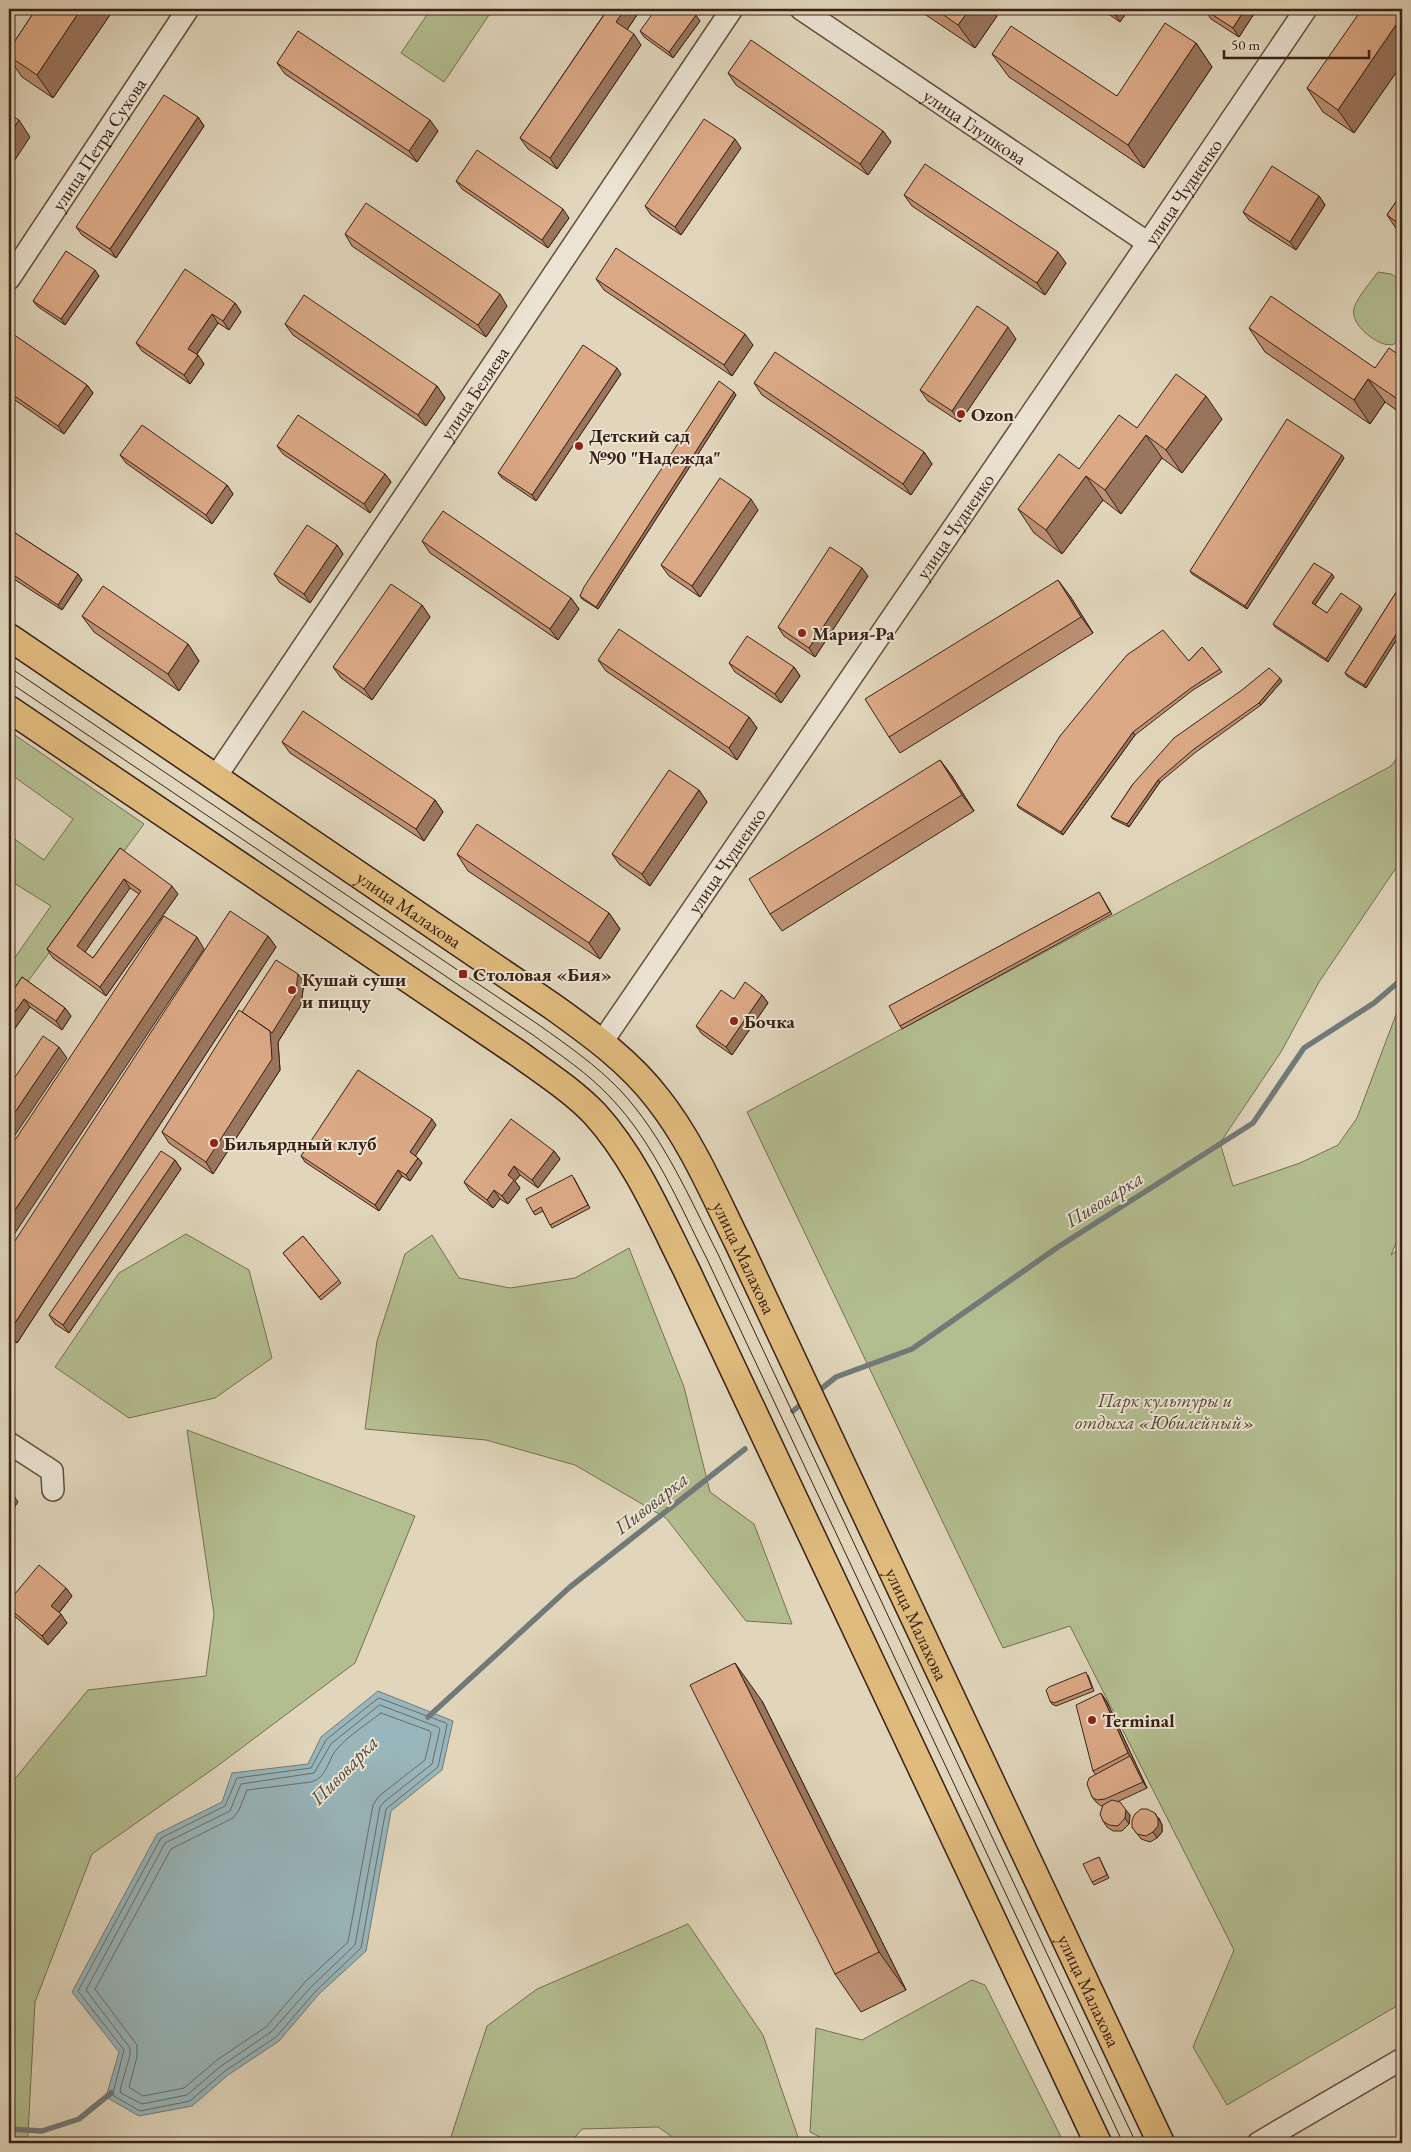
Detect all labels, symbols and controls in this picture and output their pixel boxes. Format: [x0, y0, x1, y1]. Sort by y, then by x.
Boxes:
scale bar [1224, 28, 1368, 60]
text: 50 m [1231, 35, 1260, 54]
street label: улица Петра Сухова [46, 73, 152, 216]
street label: улица Глушкова [918, 83, 1032, 171]
street label: улица Чудненко [1138, 134, 1228, 250]
street label: улица Беляева [434, 341, 515, 445]
place label: Ozon [971, 402, 1014, 427]
marker: Ozon [955, 408, 967, 420]
place label: Детский сад №90 "Надежда" [589, 423, 721, 470]
marker: Детский сад №90 "Надежда" [573, 440, 585, 452]
street label: улица Чудненко [910, 468, 1000, 584]
place label: Мария-Ра [812, 621, 895, 646]
marker: Мария-Ра [796, 627, 808, 639]
street label: улица Чудненко [682, 803, 772, 918]
street label: улица Малахова [352, 865, 467, 954]
place label: Столовая «Бия» [473, 962, 612, 987]
place label: Кушай суши и пиццу [302, 967, 406, 1014]
marker: Столовая «Бия» [457, 968, 469, 980]
marker: Кушай суши и пиццу [286, 984, 298, 996]
place label: Бочка [744, 1009, 795, 1034]
marker: Бочка [728, 1015, 740, 1027]
place label: Бильярдный клуб [224, 1131, 377, 1156]
marker: Бильярдный клуб [208, 1137, 220, 1149]
water label: Пивоварка [1059, 1165, 1148, 1234]
street label: улица Малахова [707, 1197, 782, 1319]
park label: Парк культуры и отдыха «Юбилейный» [1075, 1388, 1255, 1435]
water label: Пивоварка [608, 1466, 693, 1541]
street label: улица Малахова [879, 1564, 954, 1685]
place label: Terminal [1102, 1708, 1175, 1733]
marker: Terminal [1086, 1714, 1098, 1726]
water label: Пивоварка [304, 1730, 384, 1811]
street label: улица Малахова [1052, 1930, 1126, 2052]

